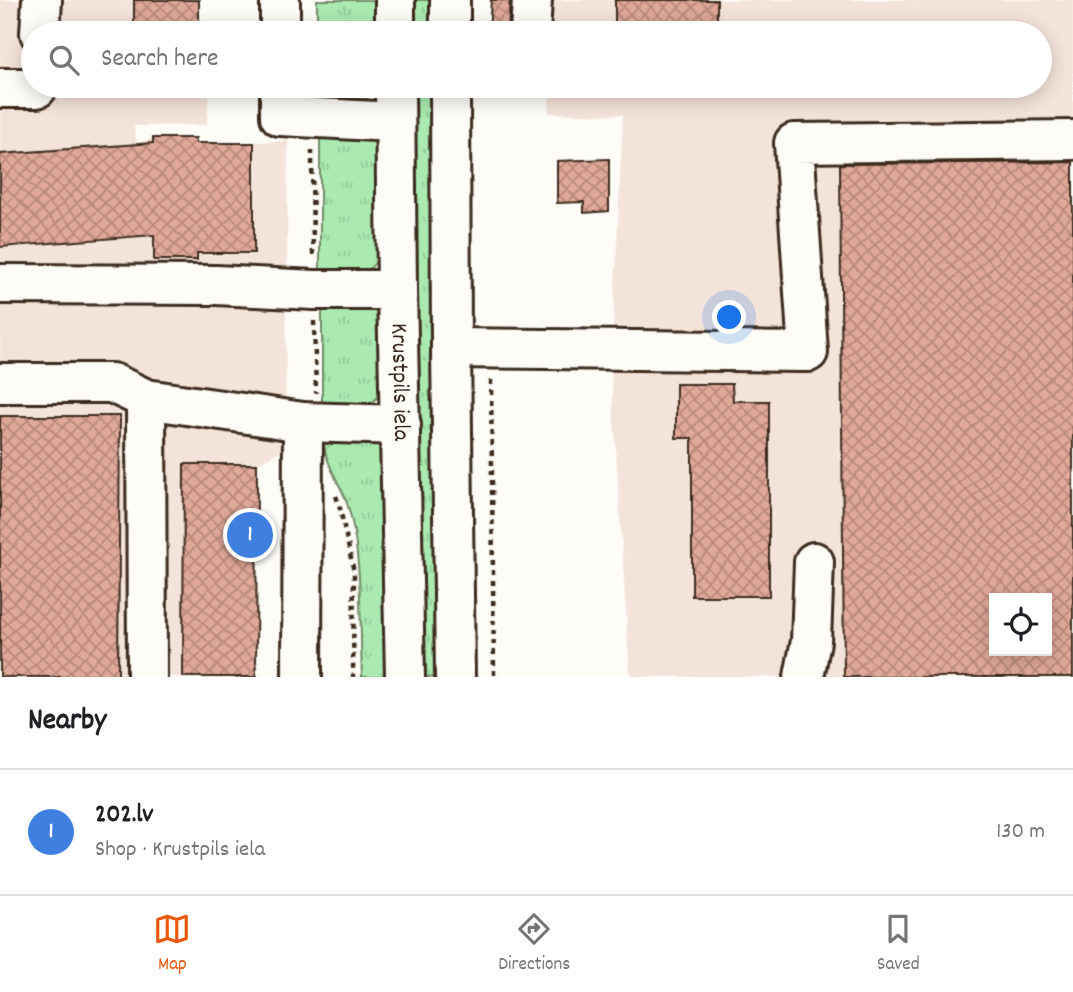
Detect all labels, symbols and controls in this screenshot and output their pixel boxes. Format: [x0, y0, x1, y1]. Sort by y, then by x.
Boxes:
search box [21, 21, 1052, 98]
icon: search [45, 41, 83, 79]
text: Search here [101, 41, 219, 78]
your location [712, 300, 746, 334]
street label: Krustpils iela [381, 323, 417, 442]
pin: 1 [227, 509, 273, 561]
map controls [989, 593, 1052, 656]
button: locate [989, 593, 1052, 656]
text: Nearby [28, 701, 106, 744]
text: 202.lv [95, 797, 153, 834]
text: 1 [48, 816, 54, 849]
text: 130 m [996, 816, 1045, 849]
text: Shop · Krustpils iela [95, 834, 265, 867]
tab: Map [153, 910, 191, 979]
tab: Directions [498, 910, 570, 979]
tab: Saved [877, 910, 920, 979]

